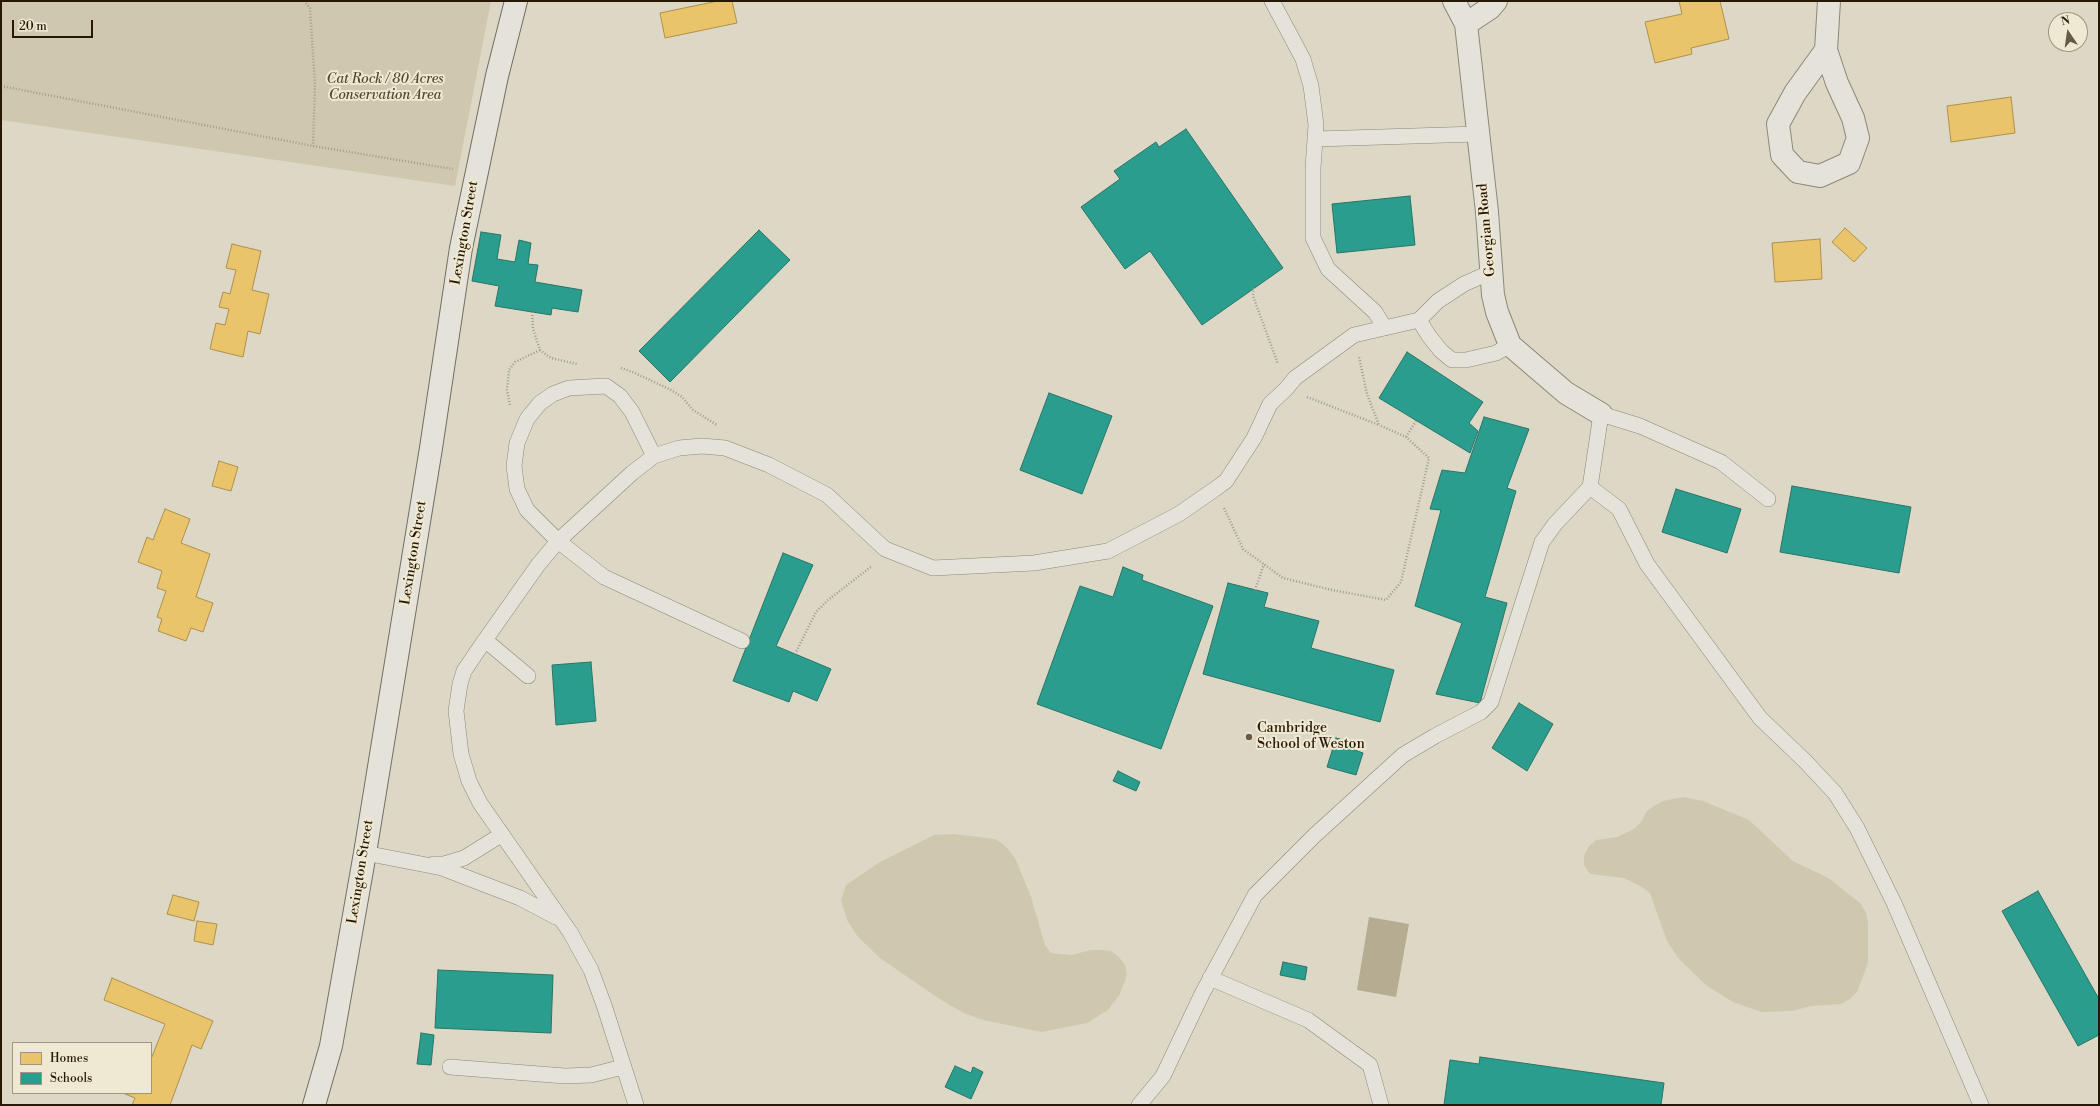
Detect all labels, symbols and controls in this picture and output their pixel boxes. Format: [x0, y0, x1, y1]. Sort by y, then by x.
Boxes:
scale bar [14, 12, 95, 38]
north arrow [2048, 12, 2088, 52]
text: N [2060, 13, 2071, 29]
text: 20 m [19, 19, 47, 34]
park label: Cat Rock / 80 Acres Conservation Area [327, 72, 443, 104]
street label: Lexington Street [448, 180, 482, 286]
street label: Georgian Road [1475, 183, 1499, 277]
street label: Lexington Street [397, 500, 431, 606]
place label: Cambridge School of Weston [1257, 721, 1365, 754]
marker: Cambridge School of Weston [1244, 732, 1254, 742]
street label: Lexington Street [344, 819, 378, 925]
legend [12, 1042, 152, 1094]
text: Homes [50, 1051, 88, 1066]
text: Schools [50, 1071, 92, 1086]

